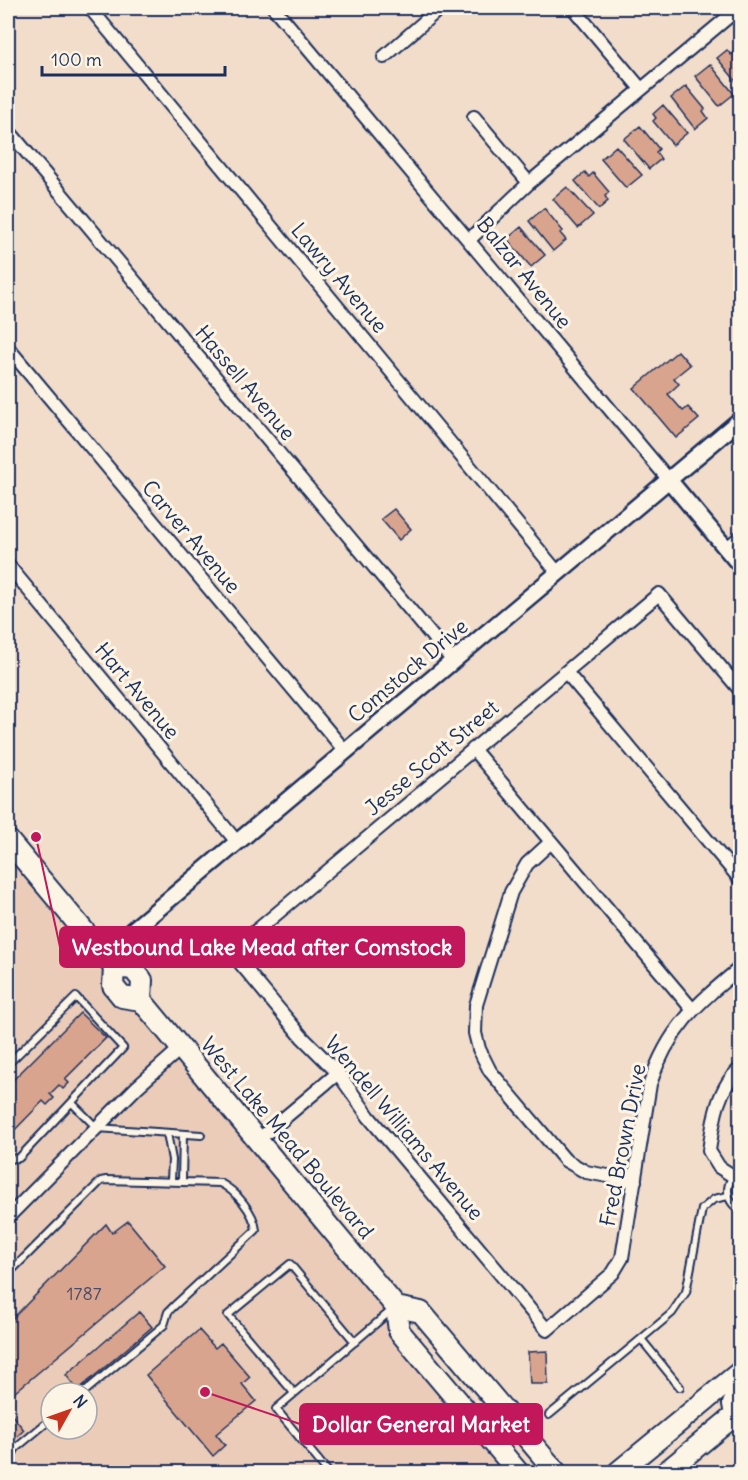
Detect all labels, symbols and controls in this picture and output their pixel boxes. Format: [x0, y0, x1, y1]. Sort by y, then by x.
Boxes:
scale bar [42, 39, 225, 77]
text: 100 m [51, 48, 102, 71]
street label: Balzar Avenue [471, 211, 578, 334]
street label: Lawry Avenue [285, 217, 393, 338]
street label: Hassell Avenue [189, 319, 301, 446]
street label: Carver Avenue [136, 475, 247, 599]
street label: Comstock Drive [342, 613, 473, 729]
street label: Hart Avenue [89, 637, 186, 745]
street label: Jesse Scott Street [359, 694, 504, 821]
callout: Westbound Lake Mead after Comstock [60, 927, 464, 967]
text: Westbound Lake Mead after Comstock [72, 933, 452, 961]
street label: Wendell Williams Avenue [319, 1030, 490, 1226]
street label: West Lake Mead Boulevard [195, 1031, 380, 1244]
street label: Fred Brown Drive [594, 1061, 651, 1228]
house number: 1787 [66, 1282, 102, 1305]
north arrow [39, 1381, 99, 1441]
text: N [69, 1391, 92, 1412]
callout: Dollar General Market [300, 1404, 542, 1444]
text: Dollar General Market [312, 1410, 531, 1438]

